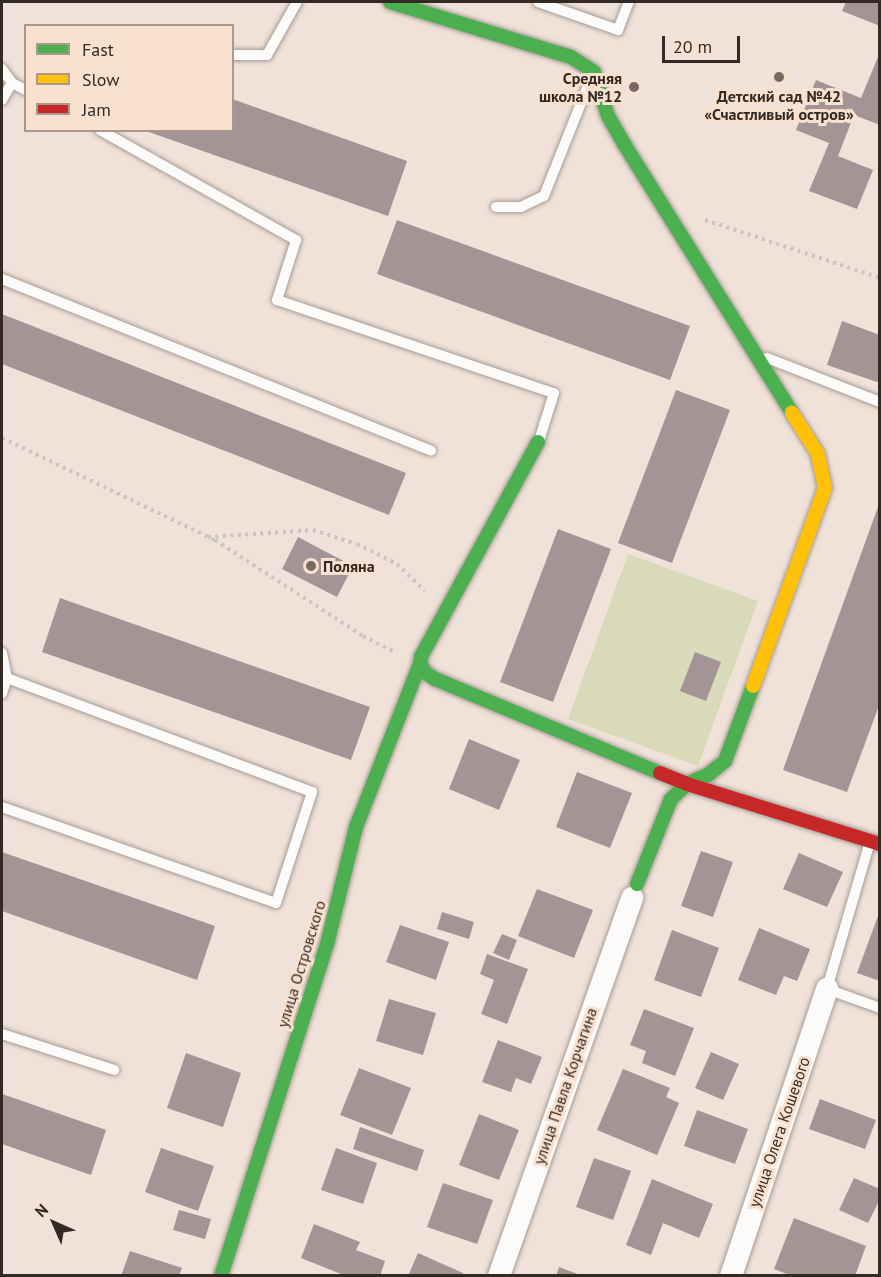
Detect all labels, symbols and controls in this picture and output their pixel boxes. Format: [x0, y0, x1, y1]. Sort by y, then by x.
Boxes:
legend [24, 24, 234, 132]
scale bar [665, 24, 743, 62]
text: 20 m [673, 35, 712, 58]
text: Fast [82, 38, 114, 61]
text: Slow [82, 68, 120, 91]
place label: Средняя школа №12 [539, 68, 622, 106]
marker: Детский сад №42 «Счастливый остров» [772, 70, 786, 84]
marker: Средняя школа №12 [627, 80, 641, 94]
place label: Детский сад №42 «Счастливый остров» [704, 86, 854, 124]
text: Jam [82, 98, 111, 121]
place label: Поляна [323, 556, 375, 576]
marker: Поляна [304, 559, 318, 573]
street label: улица Островского [273, 898, 329, 1030]
street label: улица Павла Корчагина [529, 1005, 601, 1167]
street label: улица Олега Кошевого [744, 1054, 814, 1210]
north arrow [24, 1193, 84, 1253]
text: N [30, 1199, 52, 1221]

